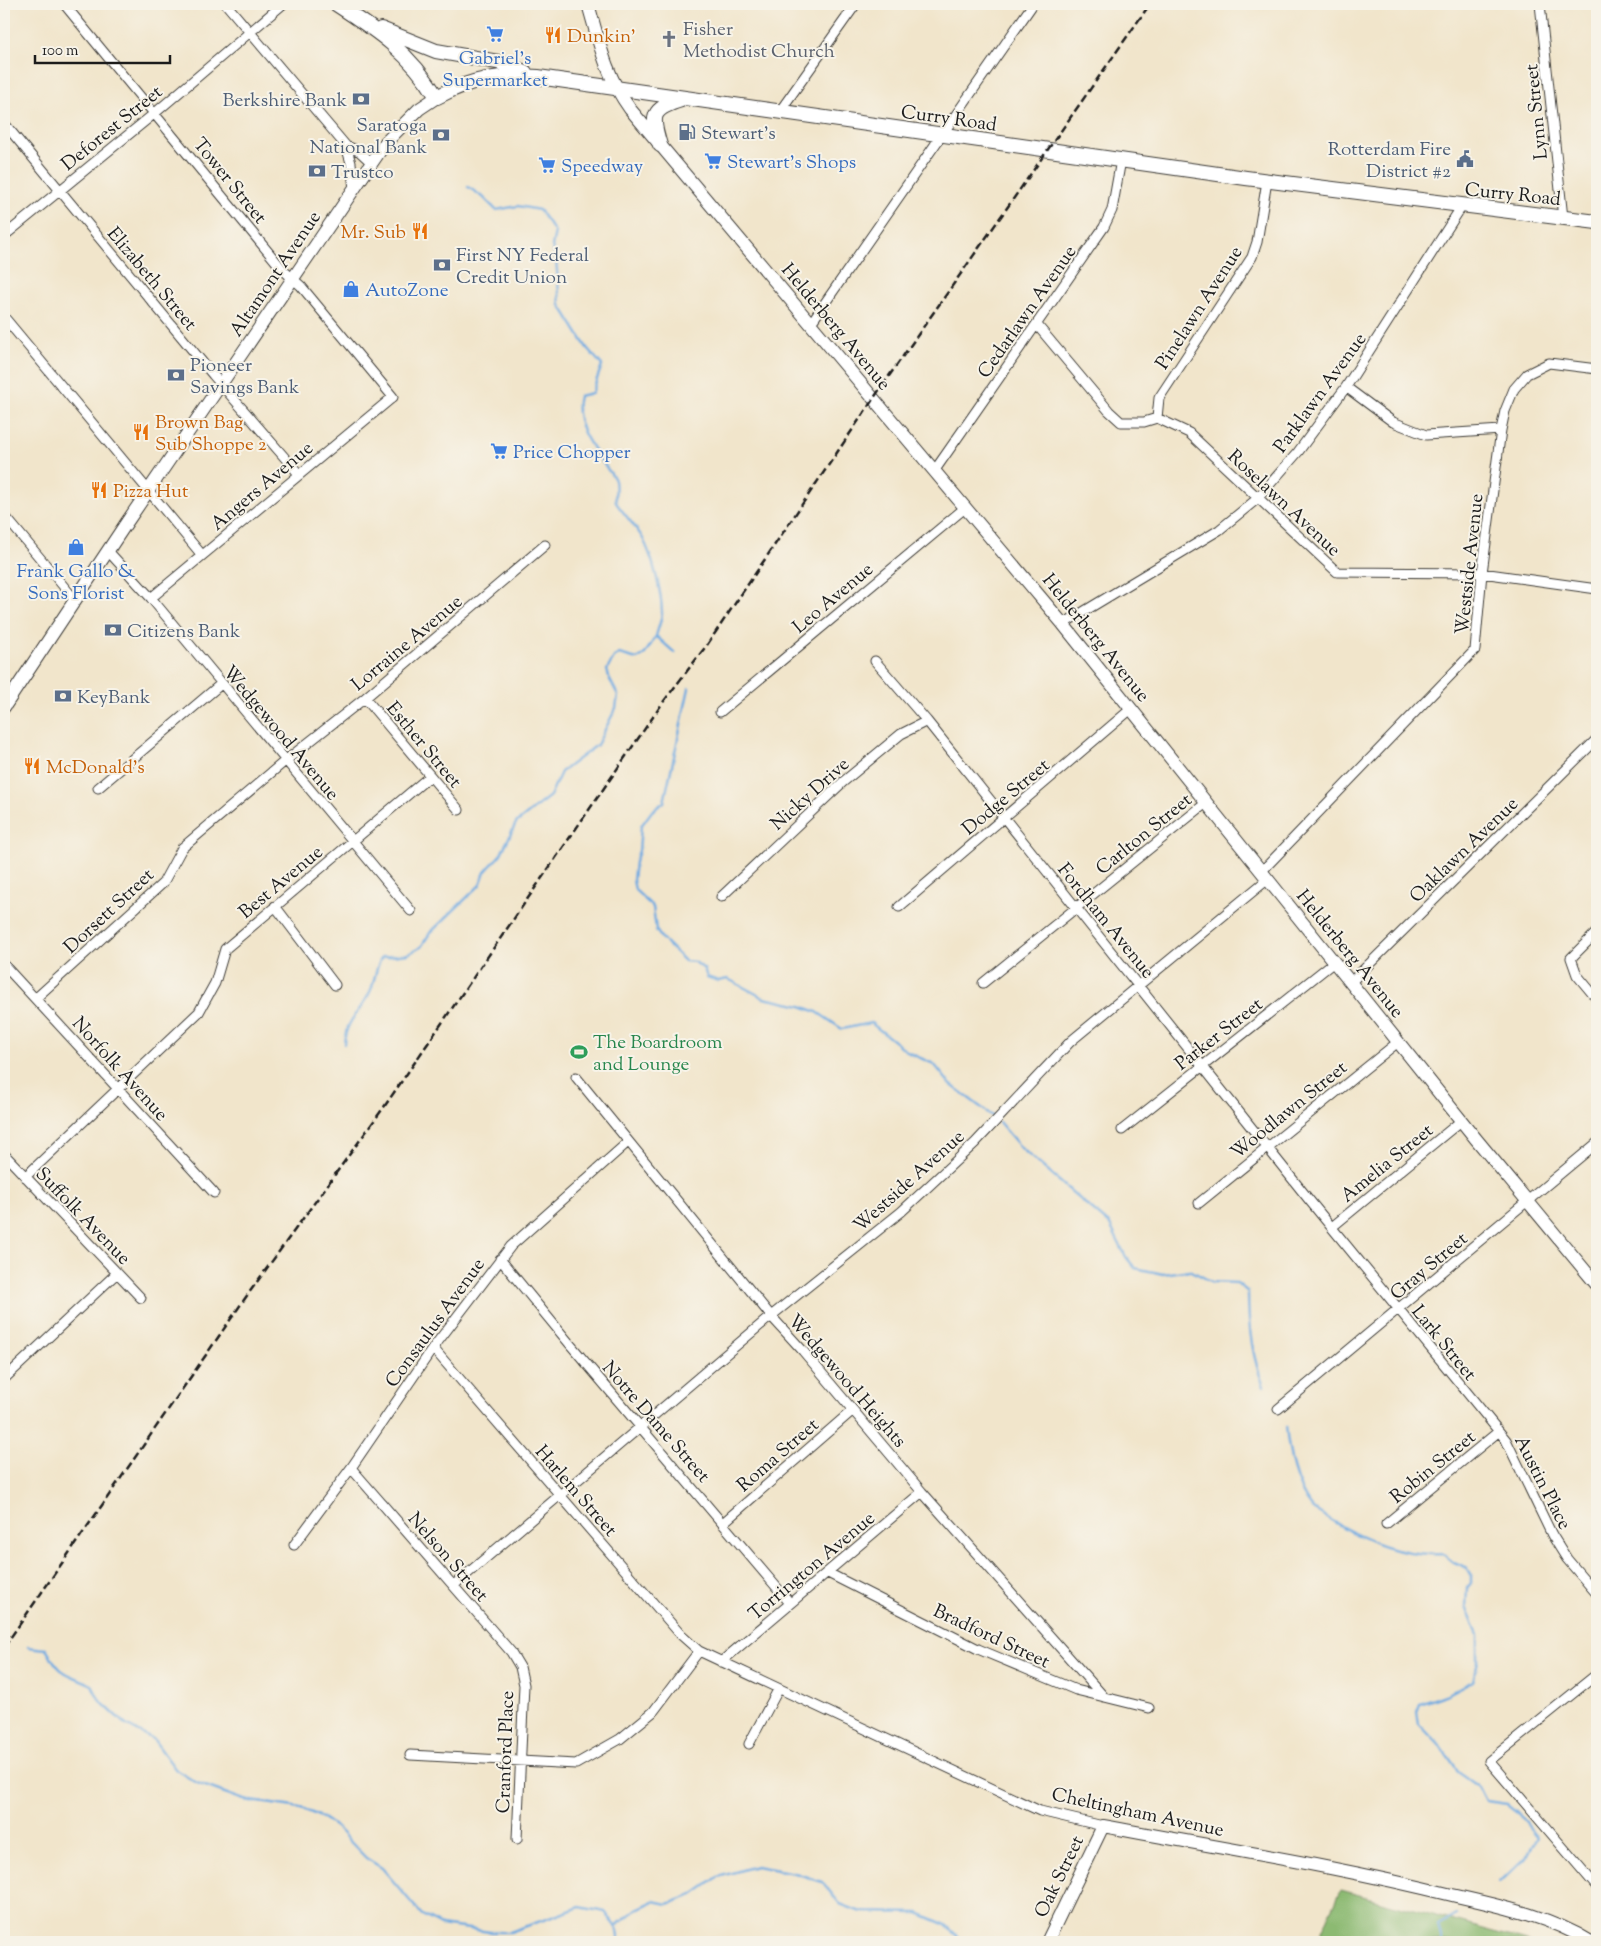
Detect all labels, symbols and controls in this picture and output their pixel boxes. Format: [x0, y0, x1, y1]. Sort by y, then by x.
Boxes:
place label: Fisher Methodist Church [683, 17, 835, 66]
supermarket icon: Gabriel's Supermarket [485, 24, 505, 44]
place label: Dunkin' [567, 24, 636, 51]
restaurant icon: Dunkin' [543, 25, 563, 45]
church icon: Fisher Methodist Church [659, 29, 679, 49]
scale bar [35, 32, 170, 64]
text: 100 m [42, 41, 79, 62]
place label: Gabriel's Supermarket [442, 46, 548, 95]
street label: Lynn Street [1519, 62, 1556, 161]
street label: Deforest Street [56, 79, 169, 178]
place label: Berkshire Bank [223, 88, 348, 115]
bank icon: Berkshire Bank [351, 89, 371, 109]
street label: Curry Road [899, 99, 999, 140]
place label: Saratoga National Bank [310, 113, 428, 162]
place label: Stewart's [701, 121, 776, 148]
fuel station icon: Stewart's [677, 122, 697, 142]
bank icon: Saratoga National Bank [431, 125, 451, 145]
street label: Tower Street [186, 133, 273, 231]
place label: Rotterdam Fire District #2 [1328, 137, 1451, 186]
public building icon: Rotterdam Fire District #2 [1455, 149, 1475, 169]
place label: Stewart's Shops [727, 150, 856, 177]
supermarket icon: Stewart's Shops [703, 151, 723, 171]
place label: Speedway [561, 154, 644, 181]
supermarket icon: Speedway [537, 155, 557, 175]
place label: Trustco [331, 160, 394, 187]
bank icon: Trustco [307, 161, 327, 181]
street label: Curry Road [1463, 177, 1562, 214]
street label: Altamont Avenue [224, 206, 328, 343]
place label: Mr. Sub [341, 220, 406, 247]
restaurant icon: Mr. Sub [410, 221, 430, 241]
street label: Elizabeth Street [100, 222, 203, 338]
street label: Cedarlawn Avenue [972, 240, 1084, 384]
street label: Pinelawn Avenue [1150, 241, 1250, 375]
place label: First NY Federal Credit Union [456, 243, 589, 292]
bank icon: First NY Federal Credit Union [432, 255, 452, 275]
street label: Helderberg Avenue [774, 258, 896, 397]
place label: AutoZone [365, 278, 449, 305]
shop icon: AutoZone [341, 279, 361, 299]
street label: Parklawn Avenue [1268, 328, 1374, 459]
place label: Pioneer Savings Bank [190, 353, 300, 402]
bank icon: Pioneer Savings Bank [166, 365, 186, 385]
place label: Brown Bag Sub Shoppe 2 [155, 410, 267, 459]
restaurant icon: Brown Bag Sub Shoppe 2 [131, 422, 151, 442]
street label: Angers Avenue [205, 436, 320, 538]
place label: Price Chopper [513, 440, 631, 467]
supermarket icon: Price Chopper [489, 441, 509, 461]
street label: Roselawn Avenue [1221, 444, 1346, 564]
place label: Pizza Hut [113, 479, 189, 506]
restaurant icon: Pizza Hut [89, 480, 109, 500]
street label: Westside Avenue [1450, 492, 1491, 636]
shop icon: Frank Gallo & Sons Florist [66, 537, 86, 557]
street label: Leo Avenue [787, 557, 880, 641]
place label: Frank Gallo & Sons Florist [17, 559, 135, 608]
street label: Helderberg Avenue [1035, 569, 1155, 709]
street label: Lorraine Avenue [346, 589, 469, 699]
place label: Citizens Bank [127, 619, 241, 646]
bank icon: Citizens Bank [103, 620, 123, 640]
street label: Wedgewood Avenue [215, 660, 345, 807]
place label: KeyBank [77, 685, 151, 712]
bank icon: KeyBank [53, 686, 73, 706]
street label: Esther Street [379, 697, 468, 795]
street label: Nicky Drive [765, 752, 856, 838]
street label: Dodge Street [957, 753, 1057, 843]
place label: McDonald's [46, 755, 145, 782]
restaurant icon: McDonald's [22, 756, 42, 776]
street label: Carlton Street [1091, 787, 1199, 882]
street label: Oaklawn Avenue [1404, 792, 1525, 910]
street label: Best Avenue [234, 840, 330, 926]
street label: Fordham Avenue [1050, 858, 1160, 985]
street label: Dorsett Street [58, 862, 161, 961]
street label: Helderberg Avenue [1289, 885, 1409, 1025]
street label: Parker Street [1170, 992, 1270, 1078]
street label: Norfolk Avenue [65, 1011, 174, 1128]
place label: The Boardroom and Lounge [593, 1030, 723, 1079]
sports icon: The Boardroom and Lounge [569, 1042, 589, 1062]
street label: Woodlawn Street [1225, 1055, 1354, 1166]
street label: Amelia Street [1335, 1118, 1440, 1210]
street label: Westside Avenue [848, 1124, 971, 1239]
street label: Suffolk Avenue [28, 1162, 136, 1272]
street label: Gray Street [1385, 1226, 1475, 1307]
street label: Consaulus Avenue [380, 1253, 492, 1394]
street label: Lark Street [1404, 1300, 1482, 1388]
street label: Wedgewood Heights [780, 1309, 912, 1454]
street label: Notre Dame Street [595, 1356, 716, 1490]
street label: Roma Street [732, 1412, 826, 1499]
street label: Robin Street [1385, 1425, 1483, 1511]
street label: Austin Place [1507, 1431, 1577, 1535]
street label: Harlem Street [528, 1440, 623, 1544]
street label: Torrington Avenue [744, 1506, 882, 1628]
street label: Nelson Street [400, 1507, 494, 1609]
street label: Bradford Street [928, 1598, 1054, 1676]
street label: Cranford Place [491, 1690, 522, 1814]
street label: Cheltingham Avenue [1049, 1782, 1226, 1845]
street label: Oak Street [1029, 1831, 1092, 1923]

